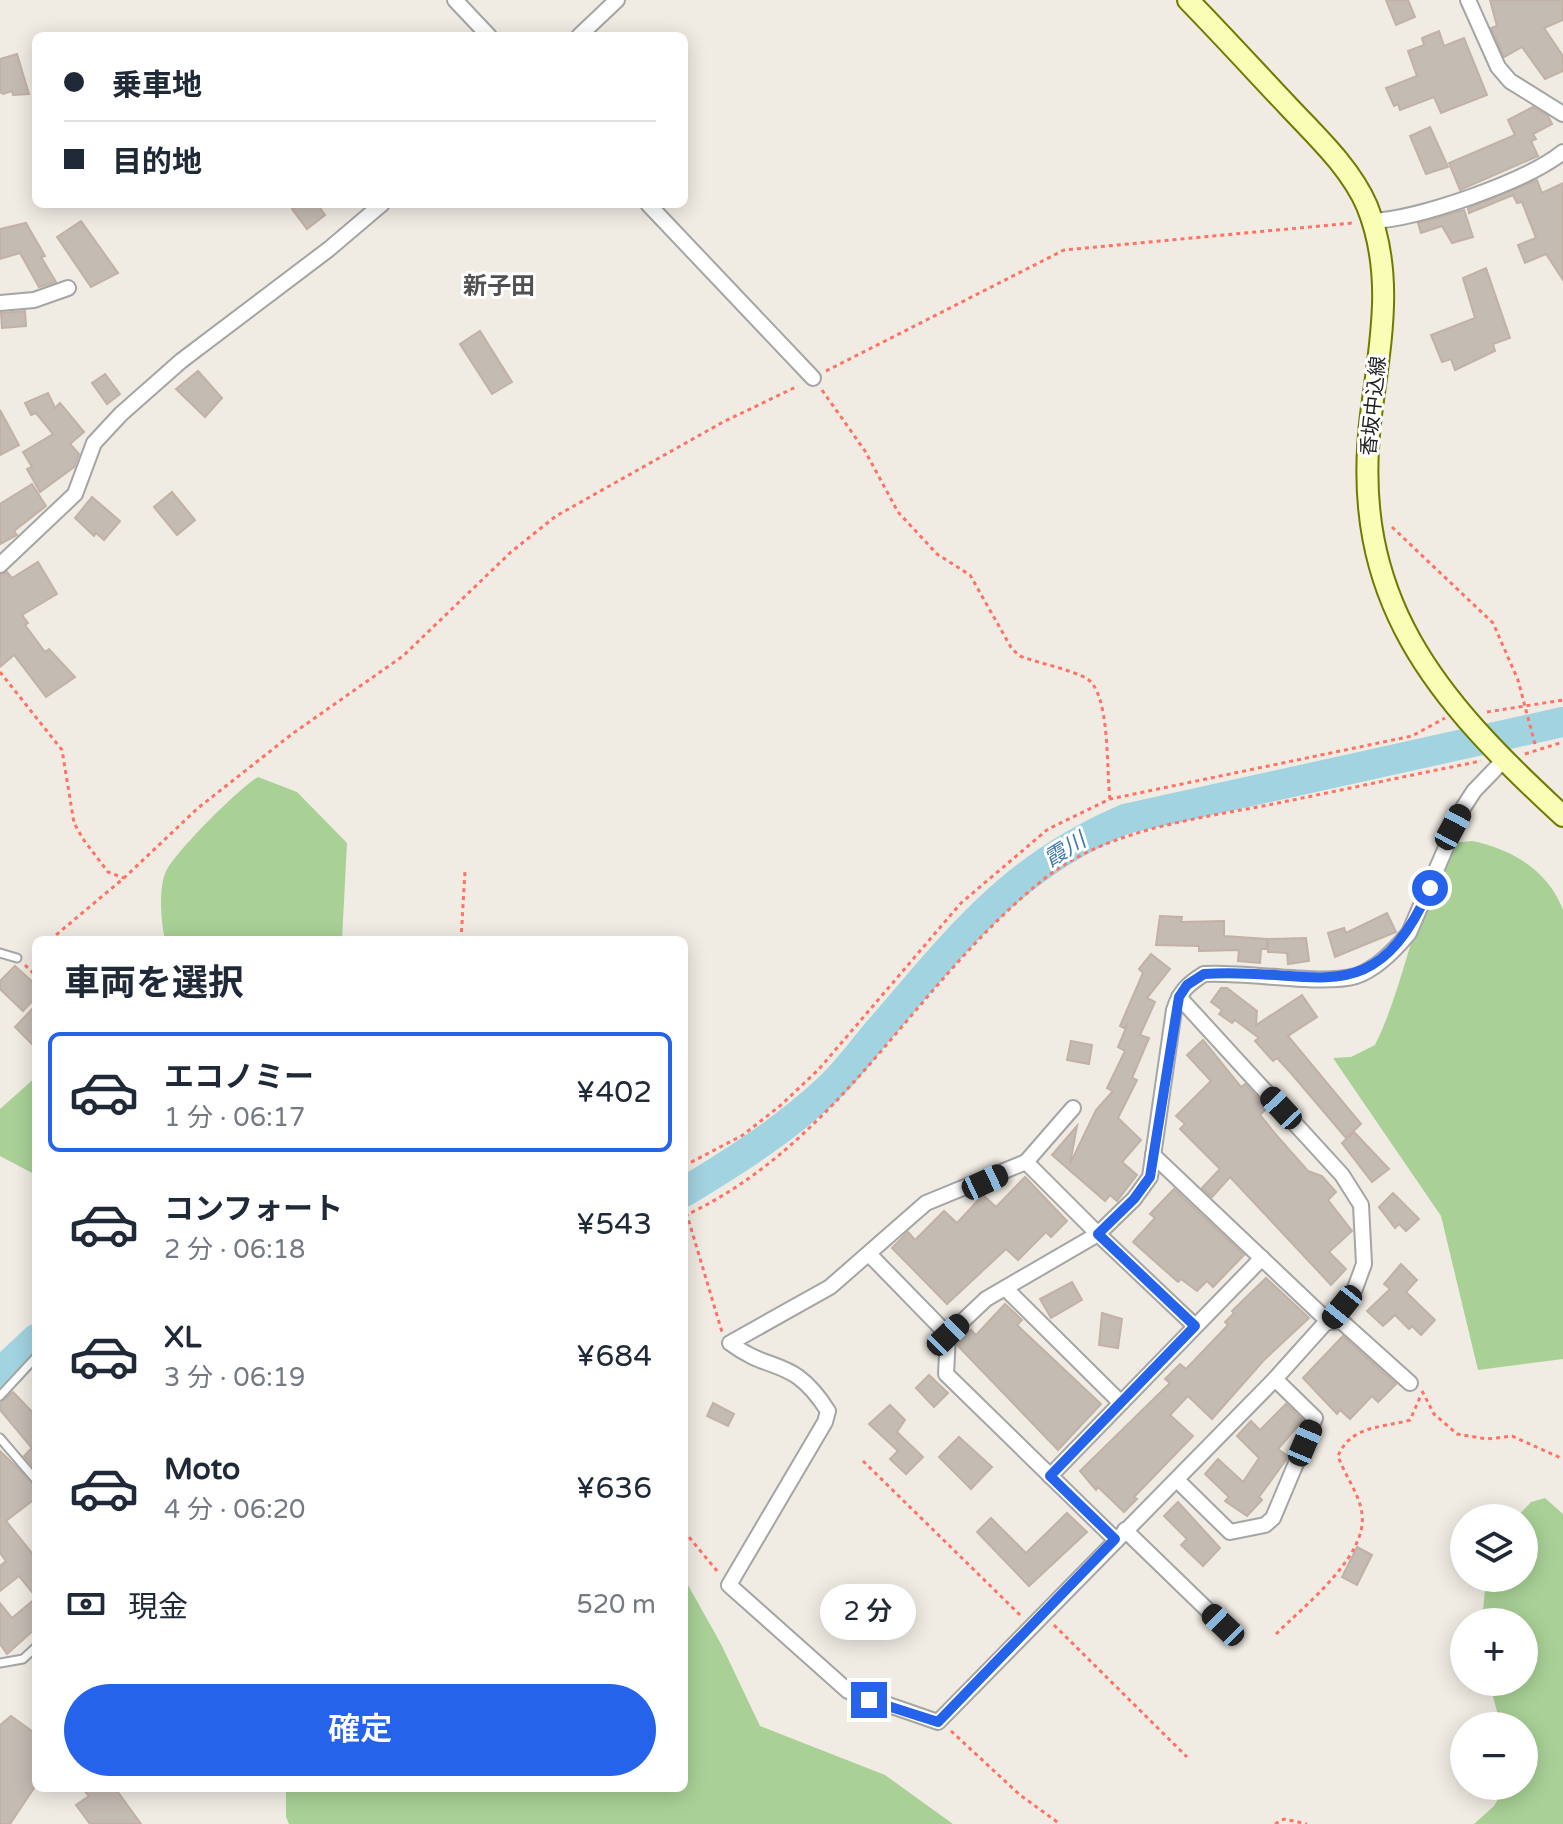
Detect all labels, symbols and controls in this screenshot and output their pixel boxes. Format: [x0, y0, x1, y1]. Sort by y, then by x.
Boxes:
text: 乗車地 [112, 67, 202, 104]
text: 目的地 [112, 144, 202, 181]
district label: 新子田 [463, 272, 535, 301]
street label: 香坂中込線 [1357, 355, 1391, 457]
car [1431, 800, 1475, 854]
water label: 霞川 [1039, 826, 1092, 873]
route start [1412, 870, 1448, 906]
text: 車両を選択 [64, 962, 244, 1005]
icon: car [68, 1056, 140, 1128]
text: エコノミー [164, 1059, 314, 1096]
text: ¥402 [576, 1074, 652, 1111]
car [1256, 1082, 1306, 1134]
text: 1 分 · 06:17 [164, 1102, 305, 1133]
car [958, 1161, 1012, 1203]
icon: car [68, 1188, 140, 1260]
text: コンフォート [164, 1191, 343, 1228]
text: ¥543 [576, 1206, 652, 1243]
text: 2 分 · 06:18 [164, 1234, 305, 1265]
car [1318, 1281, 1366, 1333]
car [922, 1310, 974, 1360]
text: XL [164, 1319, 201, 1356]
icon: car [68, 1320, 140, 1392]
text: ¥684 [576, 1338, 652, 1375]
text: 3 分 · 06:19 [164, 1362, 305, 1393]
car [1285, 1416, 1325, 1470]
text: Moto [164, 1451, 240, 1488]
icon: car [68, 1452, 140, 1524]
text: ¥636 [576, 1470, 652, 1507]
text: 4 分 · 06:20 [164, 1494, 305, 1525]
map controls [1450, 1504, 1538, 1800]
button: layers [1450, 1504, 1538, 1592]
icon: cash [64, 1582, 108, 1626]
callout: 2 分 [821, 1584, 917, 1640]
text: 現金 [128, 1589, 188, 1626]
text: 520 m [576, 1589, 656, 1620]
text: 2 分 [843, 1596, 893, 1627]
car [1197, 1600, 1249, 1650]
button: + [1450, 1608, 1538, 1696]
route end [851, 1682, 887, 1718]
button: 確定 [64, 1684, 656, 1776]
button: − [1450, 1712, 1538, 1800]

